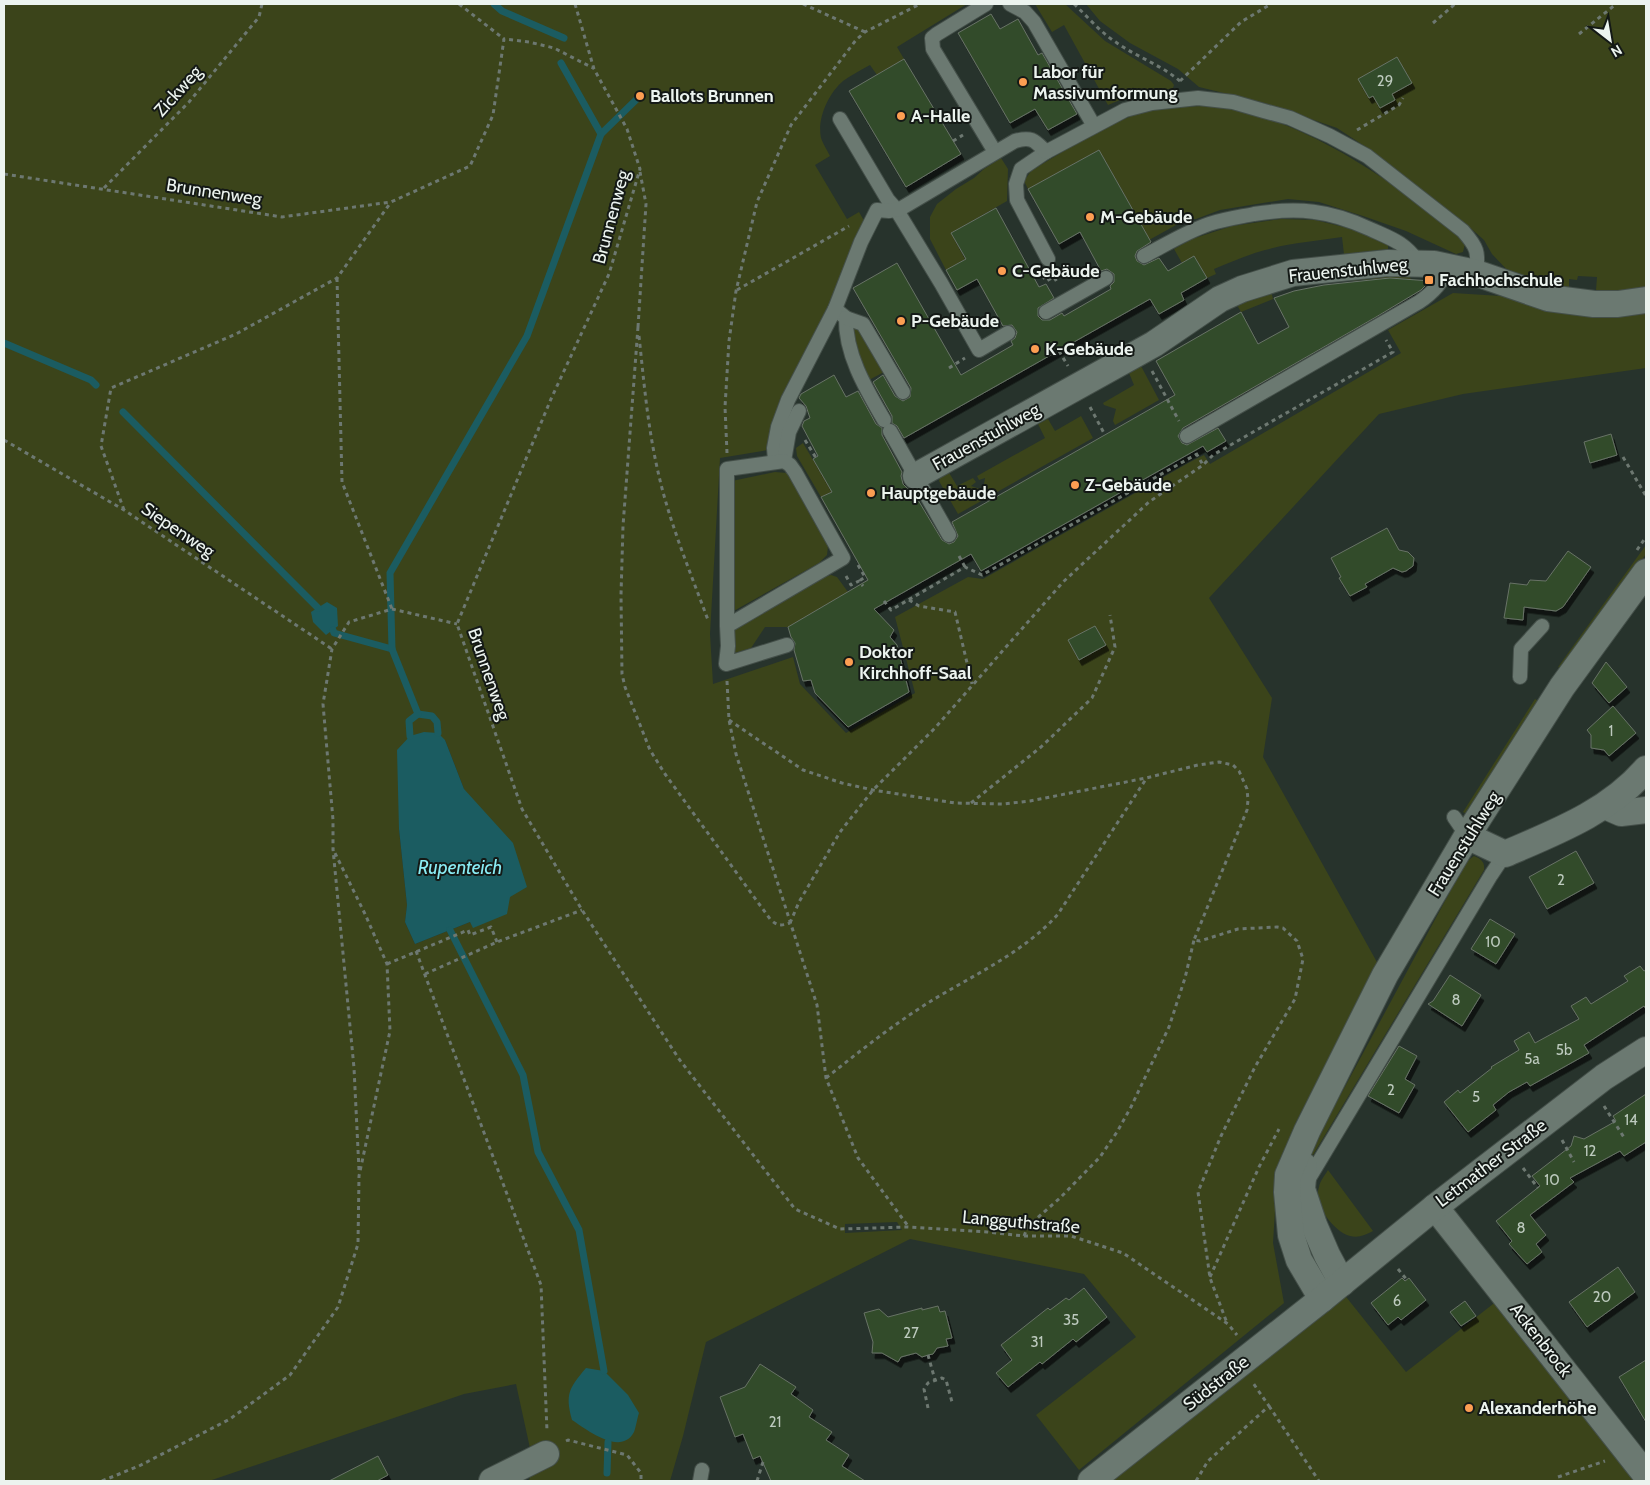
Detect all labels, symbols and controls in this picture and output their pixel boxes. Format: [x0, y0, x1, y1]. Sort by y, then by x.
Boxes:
north arrow [1585, 15, 1635, 65]
text: N [1608, 41, 1626, 61]
street label: Zickweg [149, 60, 207, 121]
place label: Labor für Massivumformung [1033, 61, 1178, 104]
house number: 29 [1377, 72, 1393, 90]
marker: Labor für Massivumformung [1017, 76, 1029, 88]
place label: Ballots Brunnen [650, 85, 774, 107]
marker: Ballots Brunnen [634, 90, 646, 102]
place label: A-Halle [911, 105, 970, 127]
marker: A-Halle [895, 110, 907, 122]
street label: Brunnenweg [588, 167, 634, 266]
street label: Brunnenweg [165, 174, 264, 211]
place label: M-Gebäude [1100, 206, 1192, 228]
marker: M-Gebäude [1084, 211, 1096, 223]
street label: Frauenstuhlweg [1287, 253, 1410, 287]
place label: C-Gebäude [1012, 260, 1100, 282]
marker: C-Gebäude [996, 265, 1008, 277]
place label: Fachhochschule [1439, 269, 1563, 291]
marker: Fachhochschule [1423, 274, 1435, 286]
place label: P-Gebäude [911, 310, 999, 332]
marker: P-Gebäude [895, 315, 907, 327]
place label: K-Gebäude [1045, 338, 1133, 360]
marker: K-Gebäude [1029, 343, 1041, 355]
street label: Frauenstuhlweg [928, 398, 1045, 476]
place label: Z-Gebäude [1085, 474, 1172, 496]
marker: Z-Gebäude [1069, 479, 1081, 491]
place label: Hauptgebäude [881, 482, 996, 504]
marker: Hauptgebäude [865, 487, 877, 499]
street label: Siepenweg [137, 497, 220, 563]
street label: Brunnenweg [463, 625, 515, 724]
place label: Doktor Kirchhoff-Saal [859, 641, 972, 684]
marker: Doktor Kirchhoff-Saal [843, 656, 855, 668]
house number: 1 [1609, 722, 1613, 740]
street label: Frauenstuhlweg [1423, 787, 1506, 901]
water label: Rupenteich [418, 856, 502, 879]
house number: 2 [1557, 871, 1565, 889]
house number: 10 [1485, 933, 1501, 951]
house number: 8 [1451, 991, 1461, 1009]
house number: 5b [1556, 1041, 1572, 1059]
house number: 5a [1524, 1050, 1540, 1068]
house number: 2 [1387, 1081, 1395, 1099]
house number: 5 [1472, 1088, 1480, 1106]
house number: 14 [1624, 1111, 1638, 1129]
street label: Letmather Straße [1431, 1114, 1551, 1212]
house number: 12 [1584, 1142, 1597, 1160]
house number: 10 [1544, 1171, 1560, 1189]
street label: Langguthstraße [961, 1206, 1081, 1238]
house number: 8 [1516, 1219, 1526, 1237]
house number: 20 [1593, 1288, 1611, 1306]
house number: 6 [1393, 1292, 1401, 1310]
street label: Ackenbrock [1505, 1299, 1577, 1382]
house number: 35 [1063, 1311, 1079, 1329]
house number: 27 [903, 1324, 919, 1342]
house number: 31 [1030, 1333, 1044, 1351]
street label: Südstraße [1179, 1351, 1253, 1415]
place label: Alexanderhöhe [1479, 1397, 1597, 1419]
marker: Alexanderhöhe [1463, 1402, 1475, 1414]
house number: 21 [769, 1413, 781, 1431]

